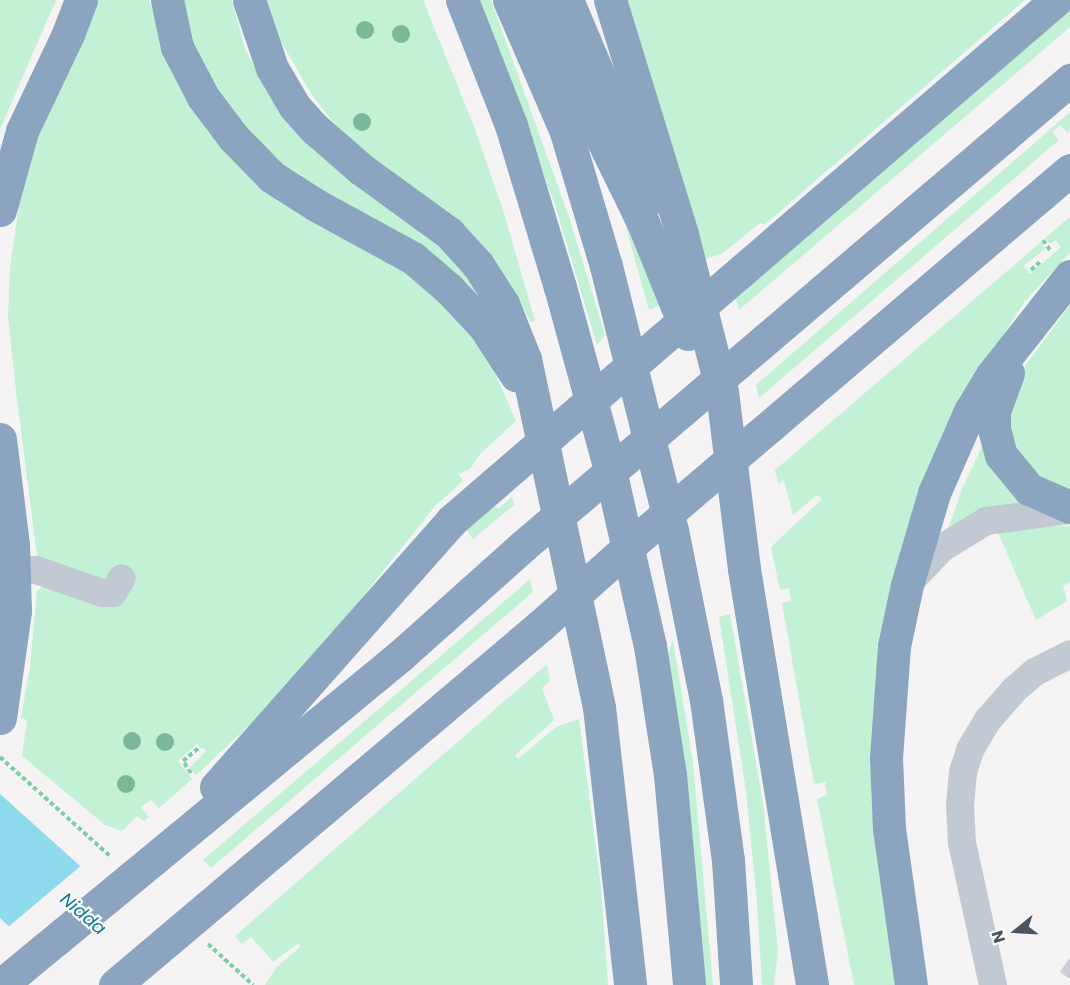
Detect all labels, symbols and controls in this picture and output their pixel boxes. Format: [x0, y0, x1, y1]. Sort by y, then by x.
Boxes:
water label: Nidda [56, 888, 110, 940]
north arrow [986, 901, 1046, 961]
text: N [986, 927, 1011, 946]

